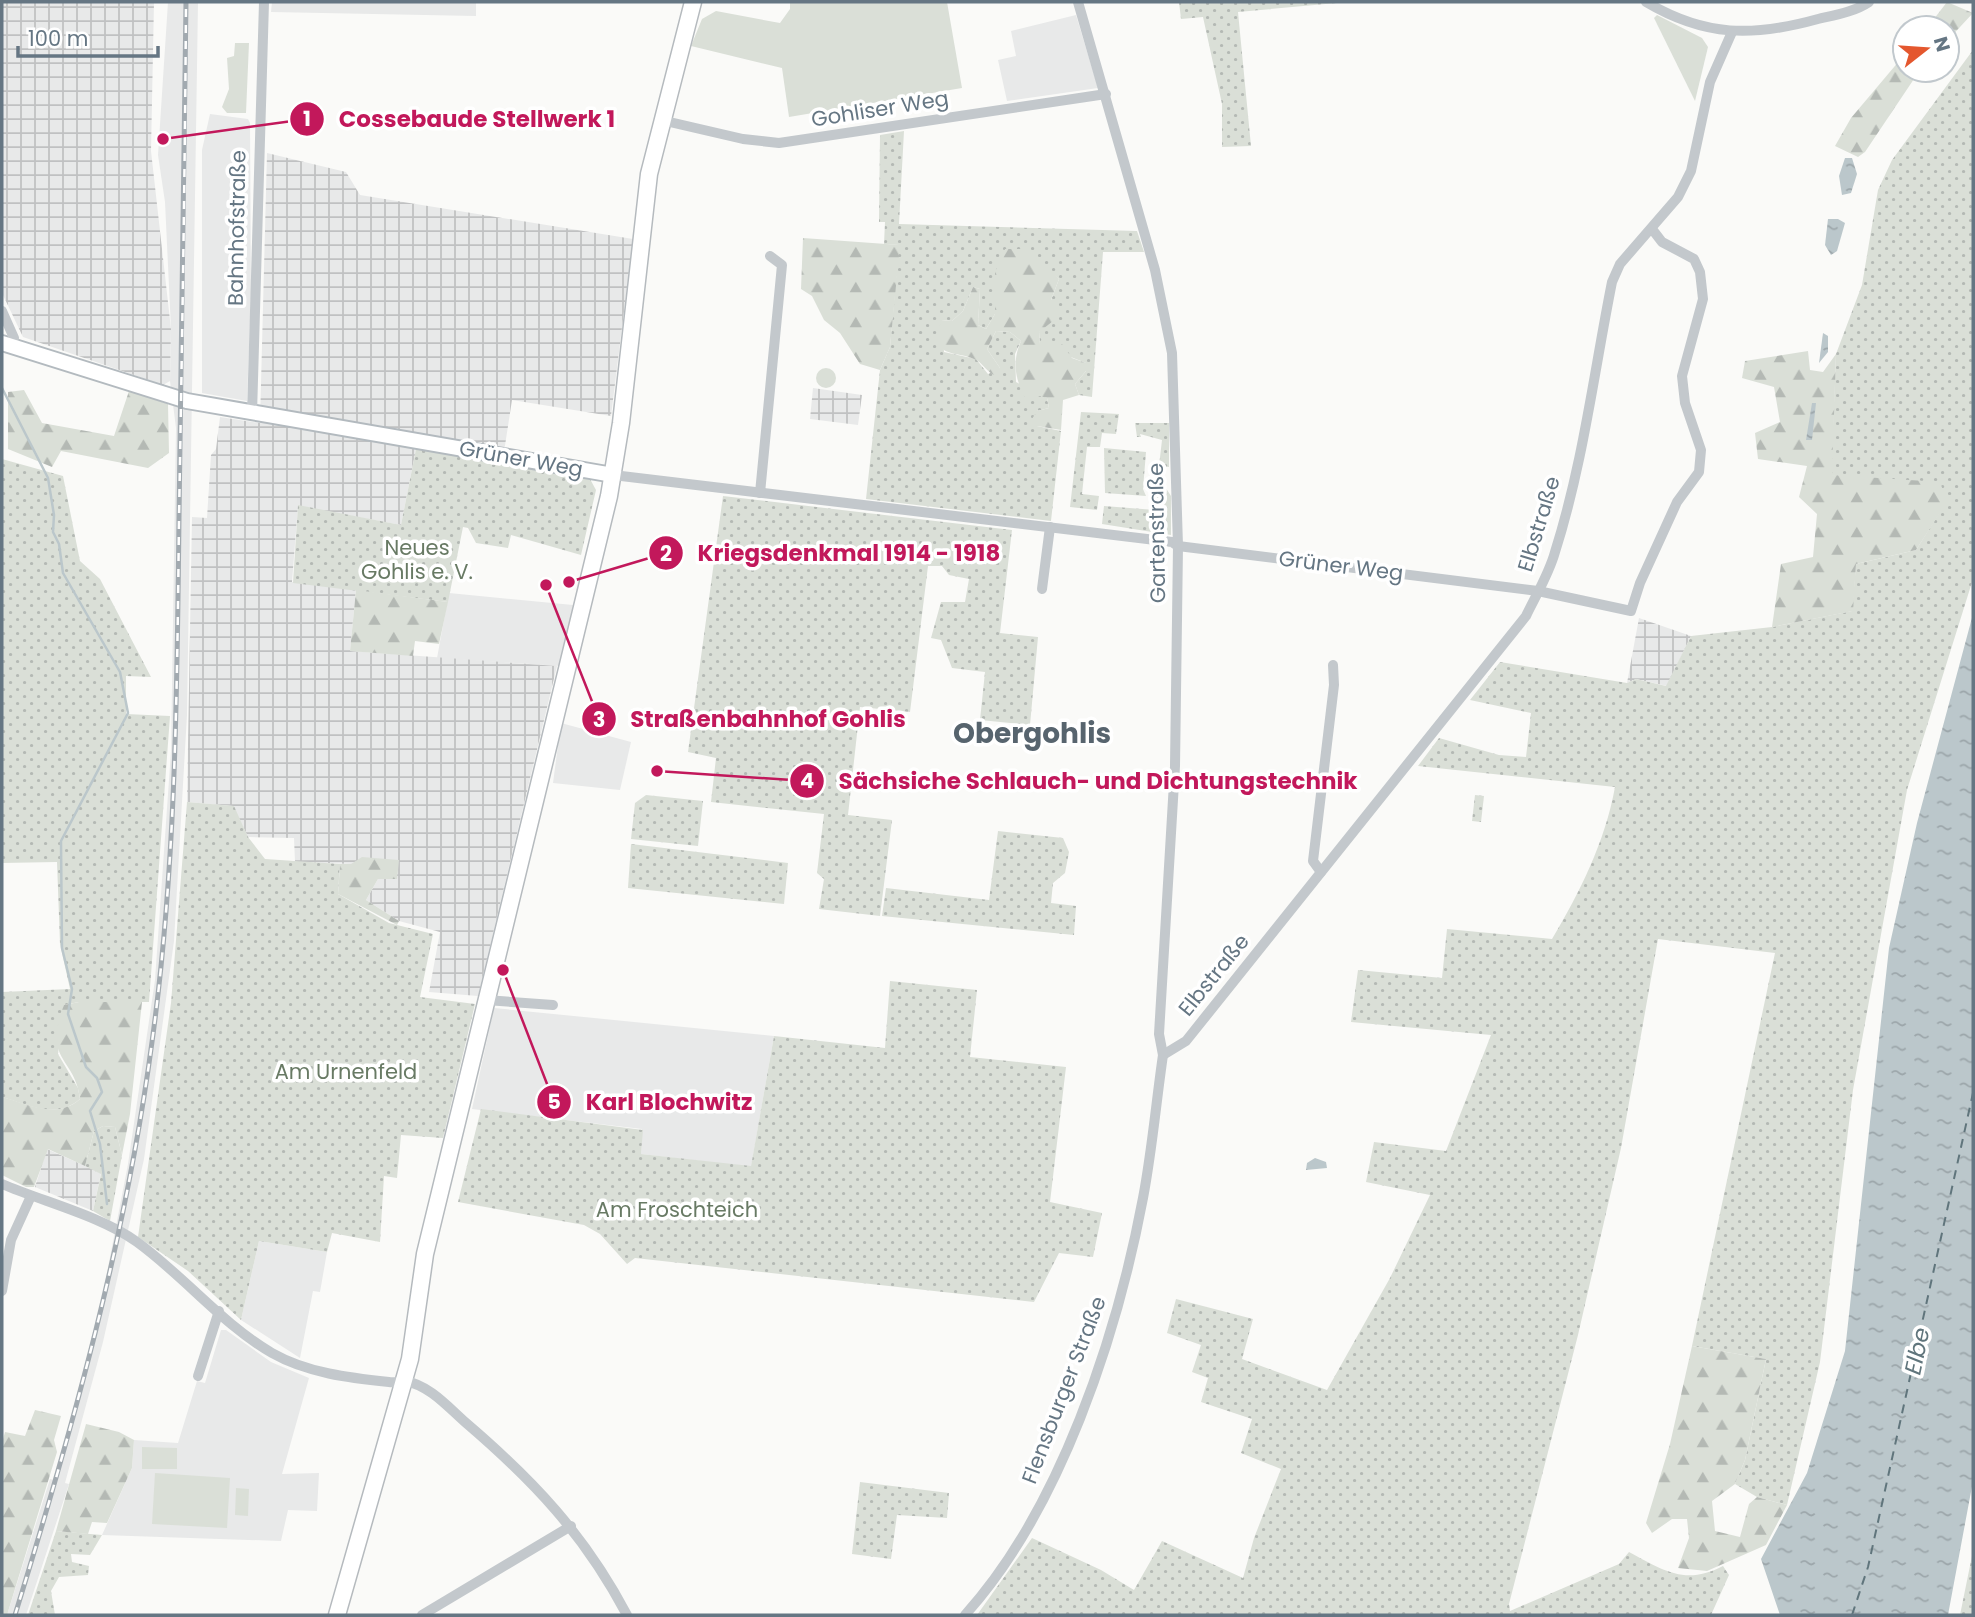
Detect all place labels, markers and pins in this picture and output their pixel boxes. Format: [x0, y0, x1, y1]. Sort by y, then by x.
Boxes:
callout: Cossebaude Stellwerk 1 [290, 97, 629, 141]
callout: Kriegsdenkmal 1914 - 1918 [649, 531, 1015, 575]
callout: Straßenbahnhof Gohlis [582, 697, 920, 741]
callout: Sächsiche Schlauch- und Dichtungstechnik [790, 759, 1372, 803]
callout: Karl Blochwitz [537, 1080, 766, 1124]

